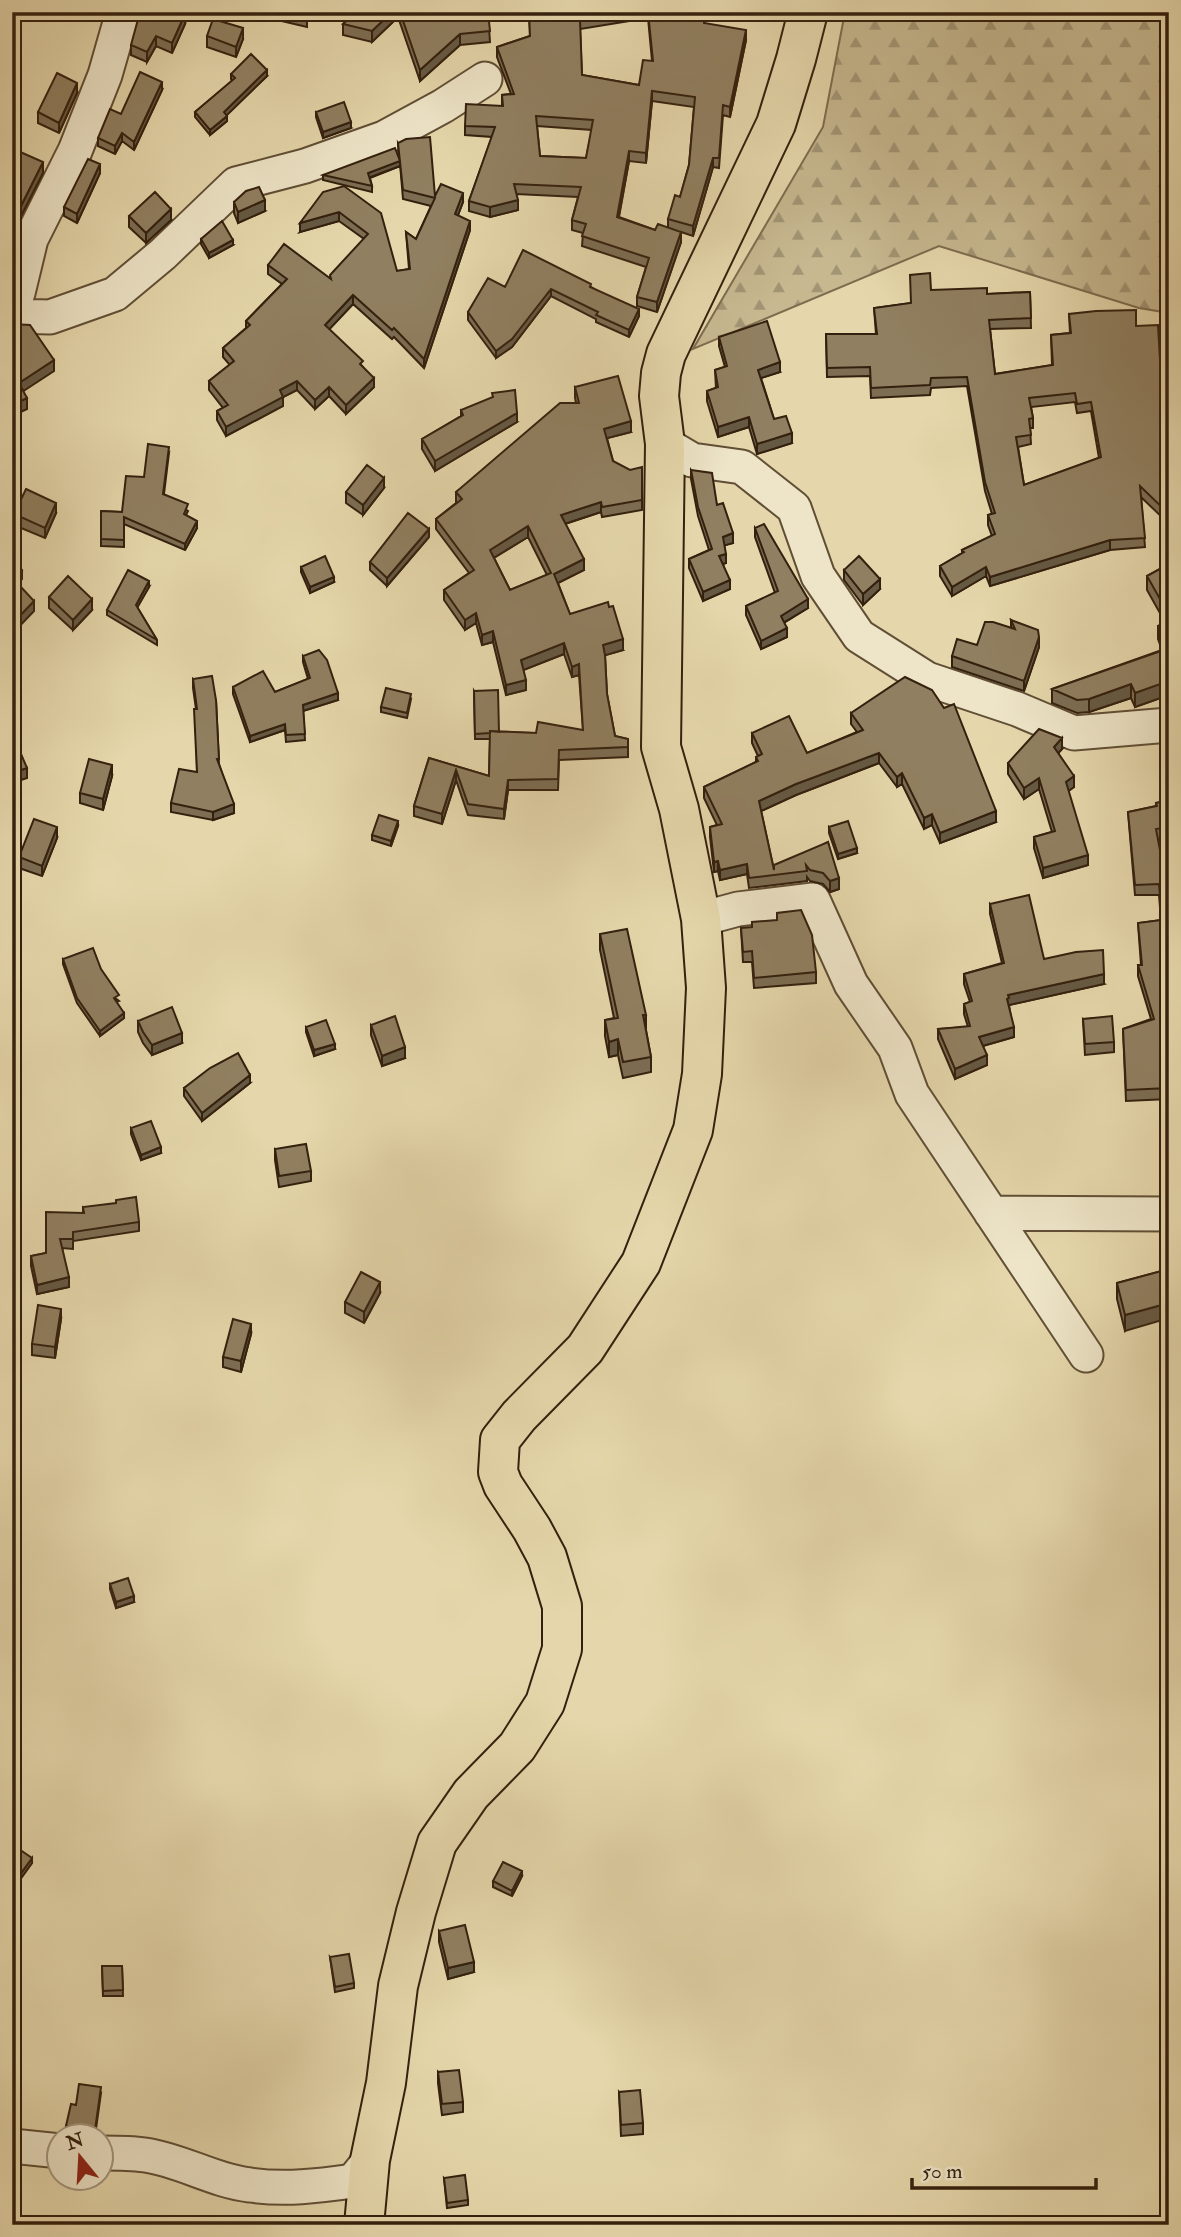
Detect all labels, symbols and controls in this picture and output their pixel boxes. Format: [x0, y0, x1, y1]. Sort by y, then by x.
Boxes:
north arrow [46, 2122, 116, 2192]
text: N [62, 2127, 88, 2156]
scale bar [912, 2146, 1095, 2190]
text: 50 m [922, 2158, 963, 2185]

